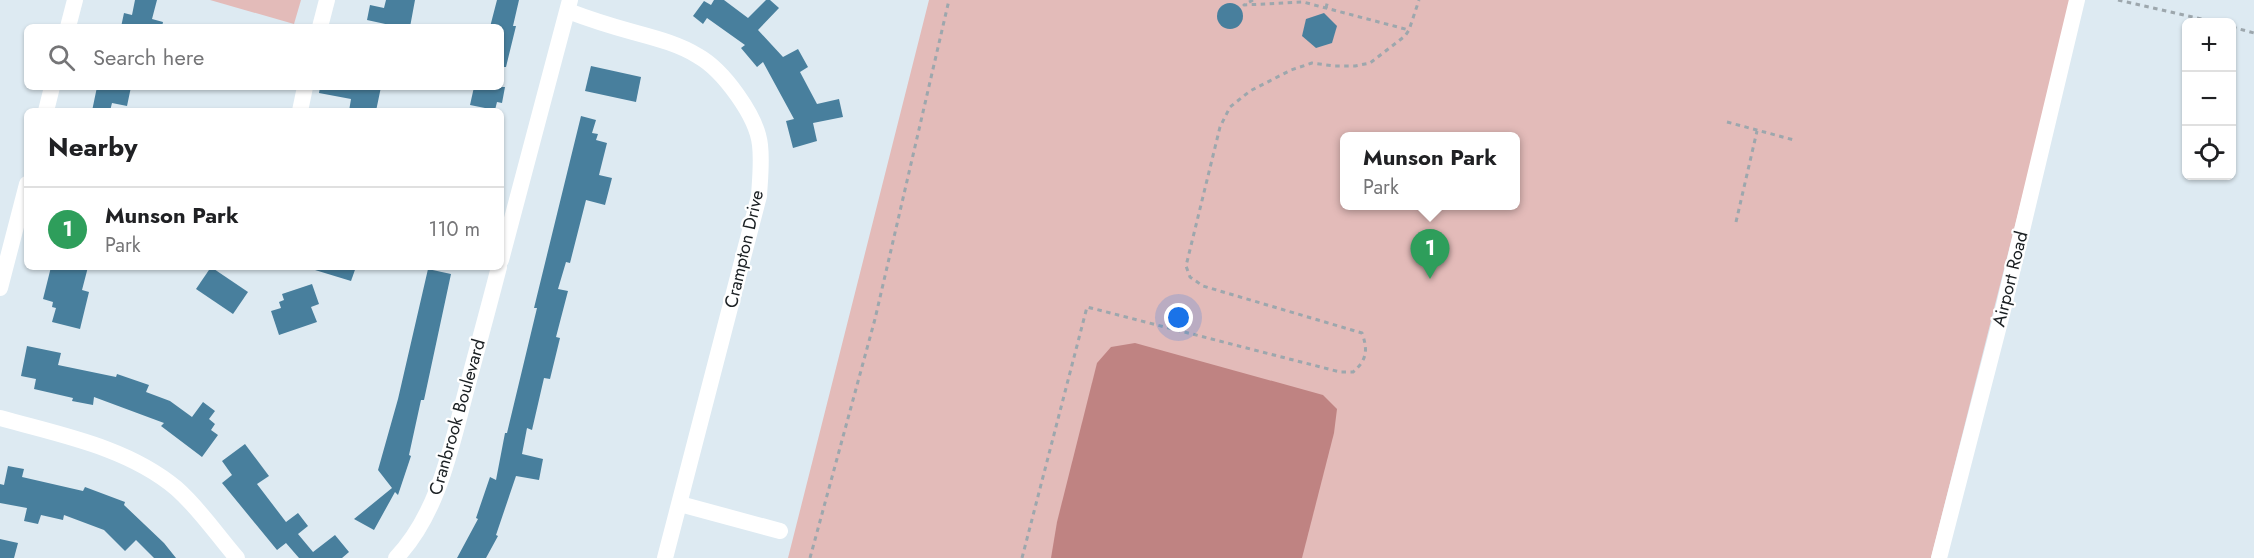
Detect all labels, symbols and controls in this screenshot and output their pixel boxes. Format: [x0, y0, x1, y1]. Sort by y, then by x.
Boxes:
map controls [2182, 18, 2236, 180]
button: + [2182, 18, 2236, 72]
search box [24, 24, 504, 90]
icon: search [45, 41, 78, 74]
text: Search here [93, 41, 204, 73]
button: − [2182, 72, 2236, 126]
button: locate [2182, 126, 2236, 180]
text: Nearby [48, 128, 137, 166]
popup [1340, 132, 1520, 210]
text: Munson Park [1363, 141, 1497, 173]
text: Park [1363, 173, 1399, 202]
street label: Crampton Drive [718, 187, 770, 311]
text: Munson Park [105, 199, 239, 231]
text: 1 [62, 215, 73, 244]
text: 110 m [428, 215, 480, 244]
street label: Airport Road [1986, 229, 2034, 329]
pin: 1 [1410, 230, 1450, 279]
text: Park [105, 231, 141, 260]
your location [1164, 303, 1193, 332]
street label: Cranbrook Boulevard [422, 336, 492, 498]

